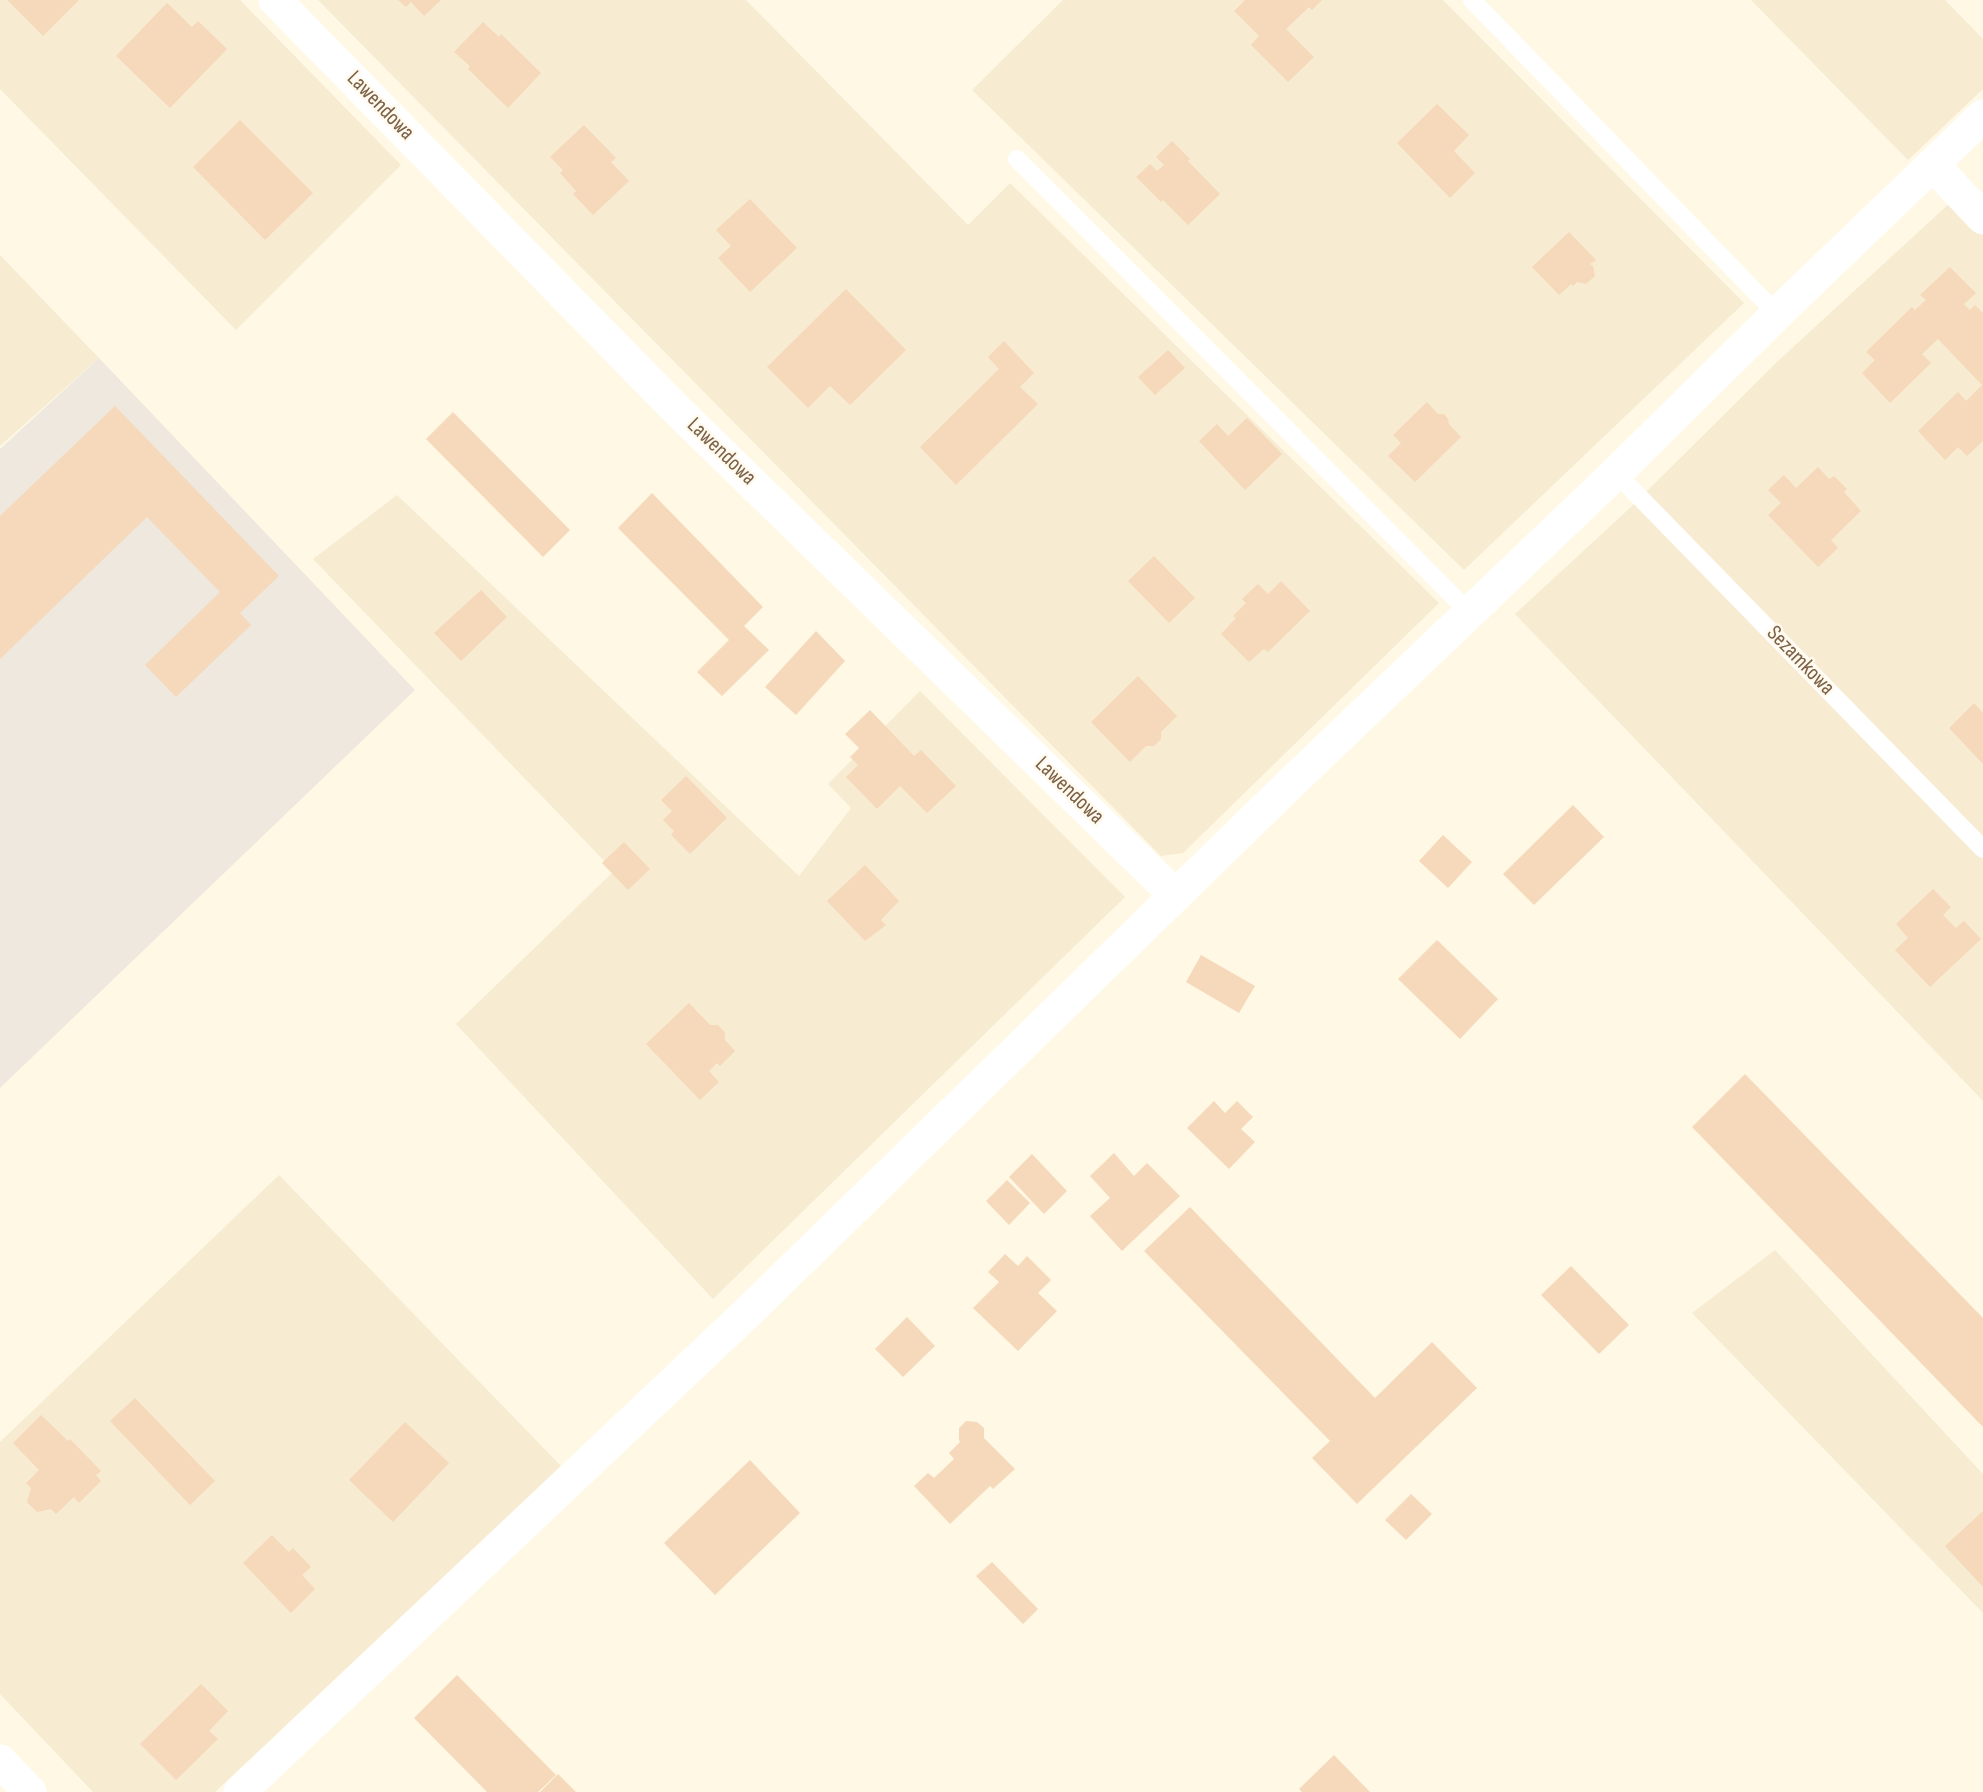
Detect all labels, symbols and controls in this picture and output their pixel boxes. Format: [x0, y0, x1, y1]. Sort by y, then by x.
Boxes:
street label: Lawendowa [341, 66, 419, 146]
street label: Lawendowa [681, 413, 761, 491]
street label: Sezamkowa [1761, 621, 1839, 701]
street label: Lawendowa [1029, 752, 1109, 830]

